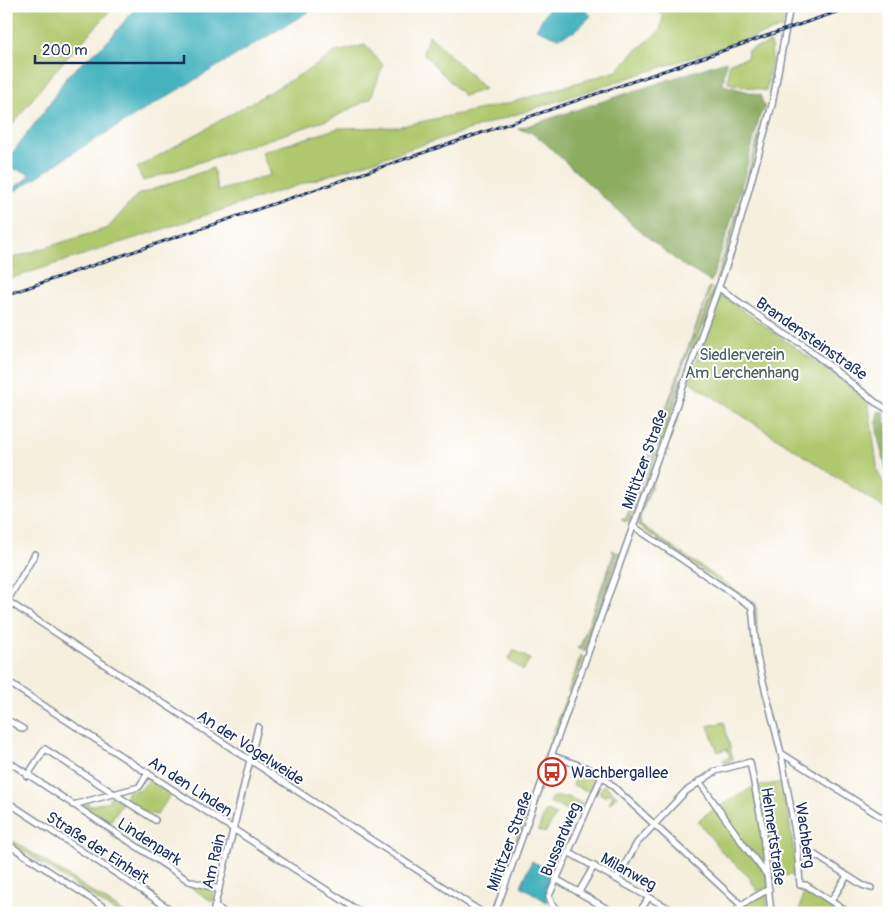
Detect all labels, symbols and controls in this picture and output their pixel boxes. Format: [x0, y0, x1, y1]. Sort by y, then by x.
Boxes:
scale bar [35, 32, 184, 64]
text: 200 m [42, 41, 87, 60]
street label: Brandensteinstraße [752, 293, 871, 385]
park label: Siedlerverein Am Lerchenhang [685, 345, 799, 383]
street label: Miltitzer Straße [618, 407, 672, 512]
street label: An der Vogelweide [193, 706, 308, 790]
street label: An den Linden [145, 752, 236, 821]
bus stop icon: Wachbergallee [537, 757, 567, 787]
place label: Wachbergallee [571, 763, 668, 783]
street label: Helmertstraße [756, 786, 790, 887]
street label: Miltitzer Straße [483, 789, 537, 894]
street label: Bussardweg [536, 799, 586, 880]
street label: Wachberg [790, 801, 820, 869]
street label: Straße der Einheit [42, 807, 153, 889]
street label: Lindenpark [113, 814, 186, 870]
street label: Am Rain [198, 832, 230, 891]
street label: Milanweg [597, 848, 660, 895]

